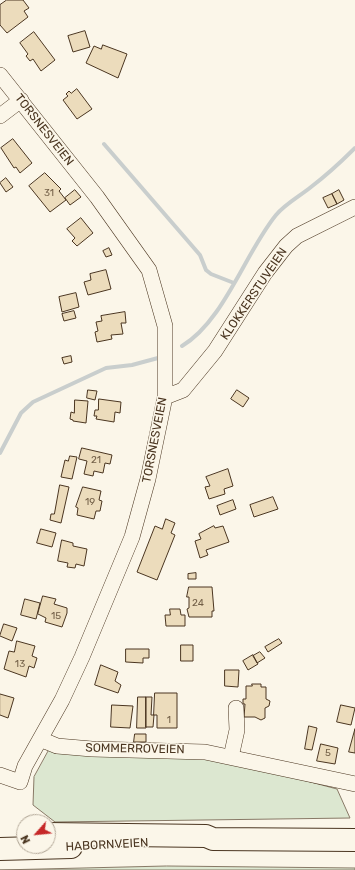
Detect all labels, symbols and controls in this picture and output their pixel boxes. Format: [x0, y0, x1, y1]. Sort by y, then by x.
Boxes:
street label: TORSNESVEIEN [12, 91, 76, 169]
house number: 31 [44, 187, 54, 199]
street label: KLOKKERSTUVEIEN [218, 245, 290, 343]
street label: TORSNESVEIEN [140, 396, 170, 484]
house number: 21 [91, 454, 101, 466]
house number: 19 [85, 496, 95, 508]
house number: 24 [192, 597, 204, 609]
house number: 15 [51, 610, 61, 622]
house number: 13 [15, 658, 25, 670]
house number: 1 [167, 714, 171, 726]
street label: SOMMERROVEIEN [85, 741, 185, 757]
house number: 5 [325, 747, 331, 759]
north arrow [16, 814, 56, 854]
text: N [18, 833, 33, 846]
street label: HABORNVEIEN [65, 836, 149, 854]

